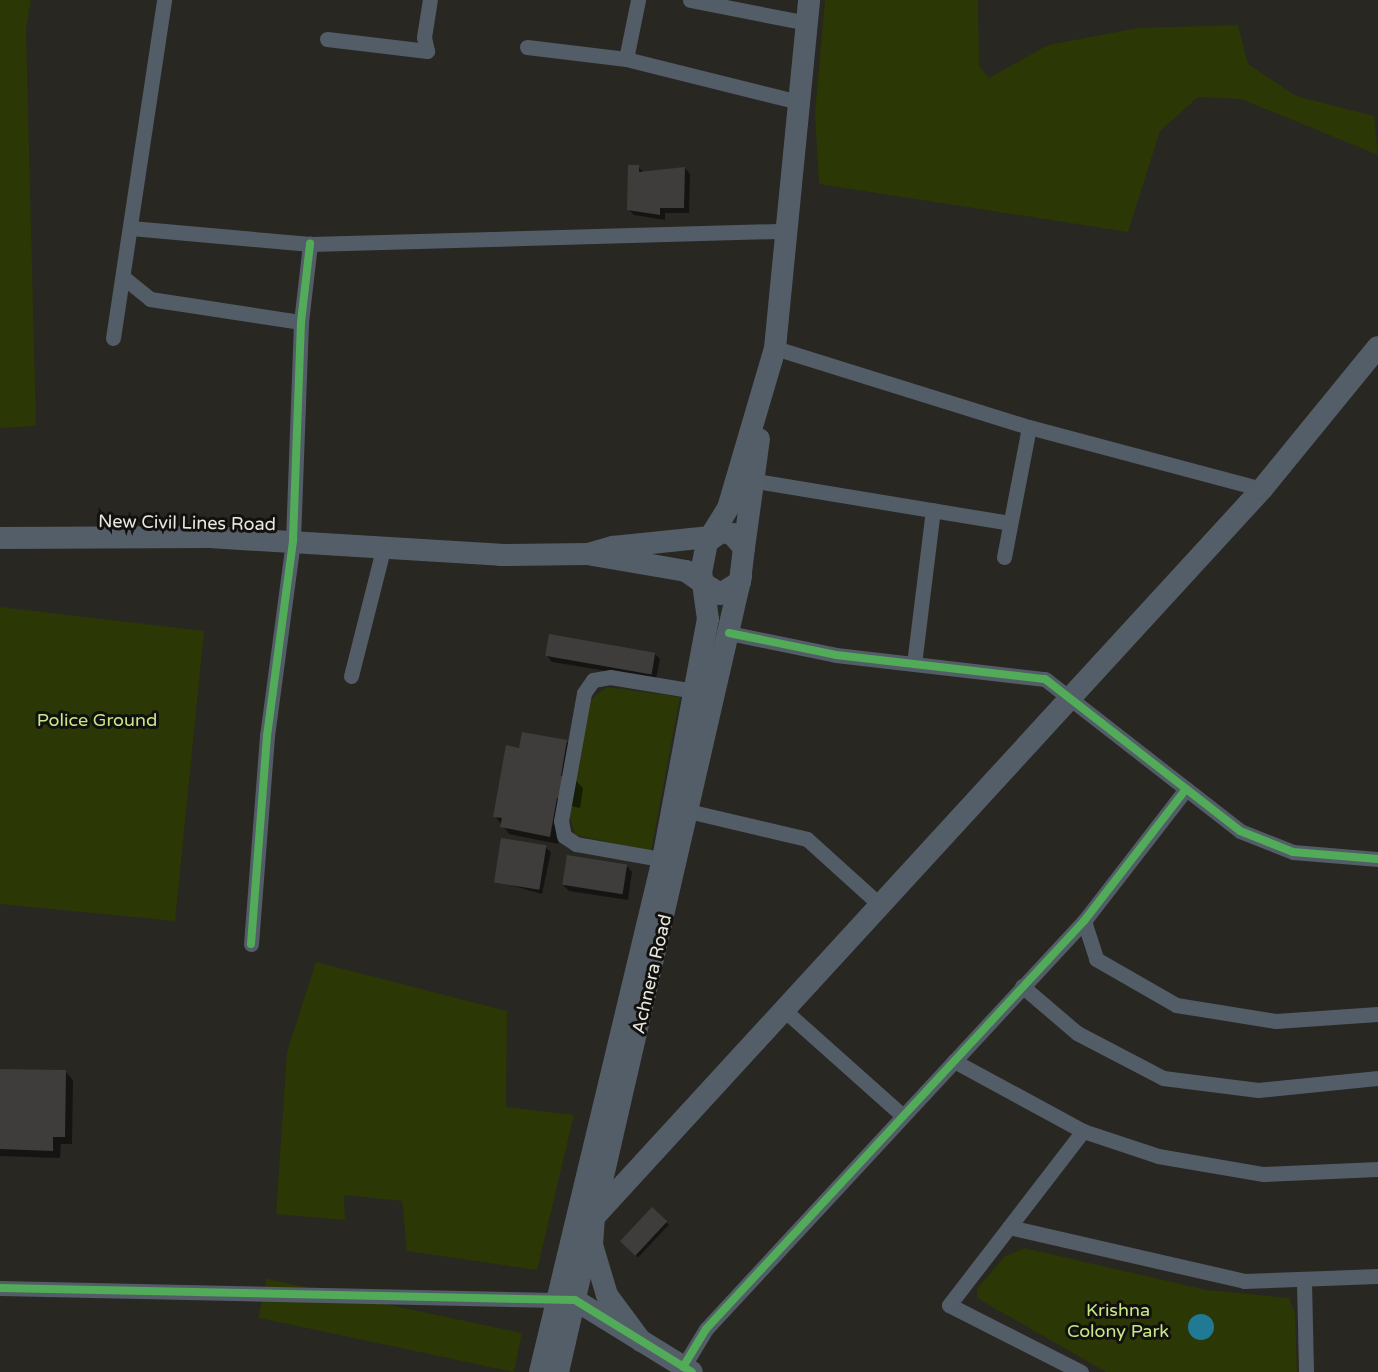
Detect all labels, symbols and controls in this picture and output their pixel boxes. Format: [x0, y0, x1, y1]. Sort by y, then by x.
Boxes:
street label: New Civil Lines Road [98, 511, 276, 535]
park label: Police Ground [37, 709, 157, 731]
street label: Achnera Road [628, 912, 676, 1036]
park label: Krishna Colony Park [1067, 1300, 1169, 1342]

